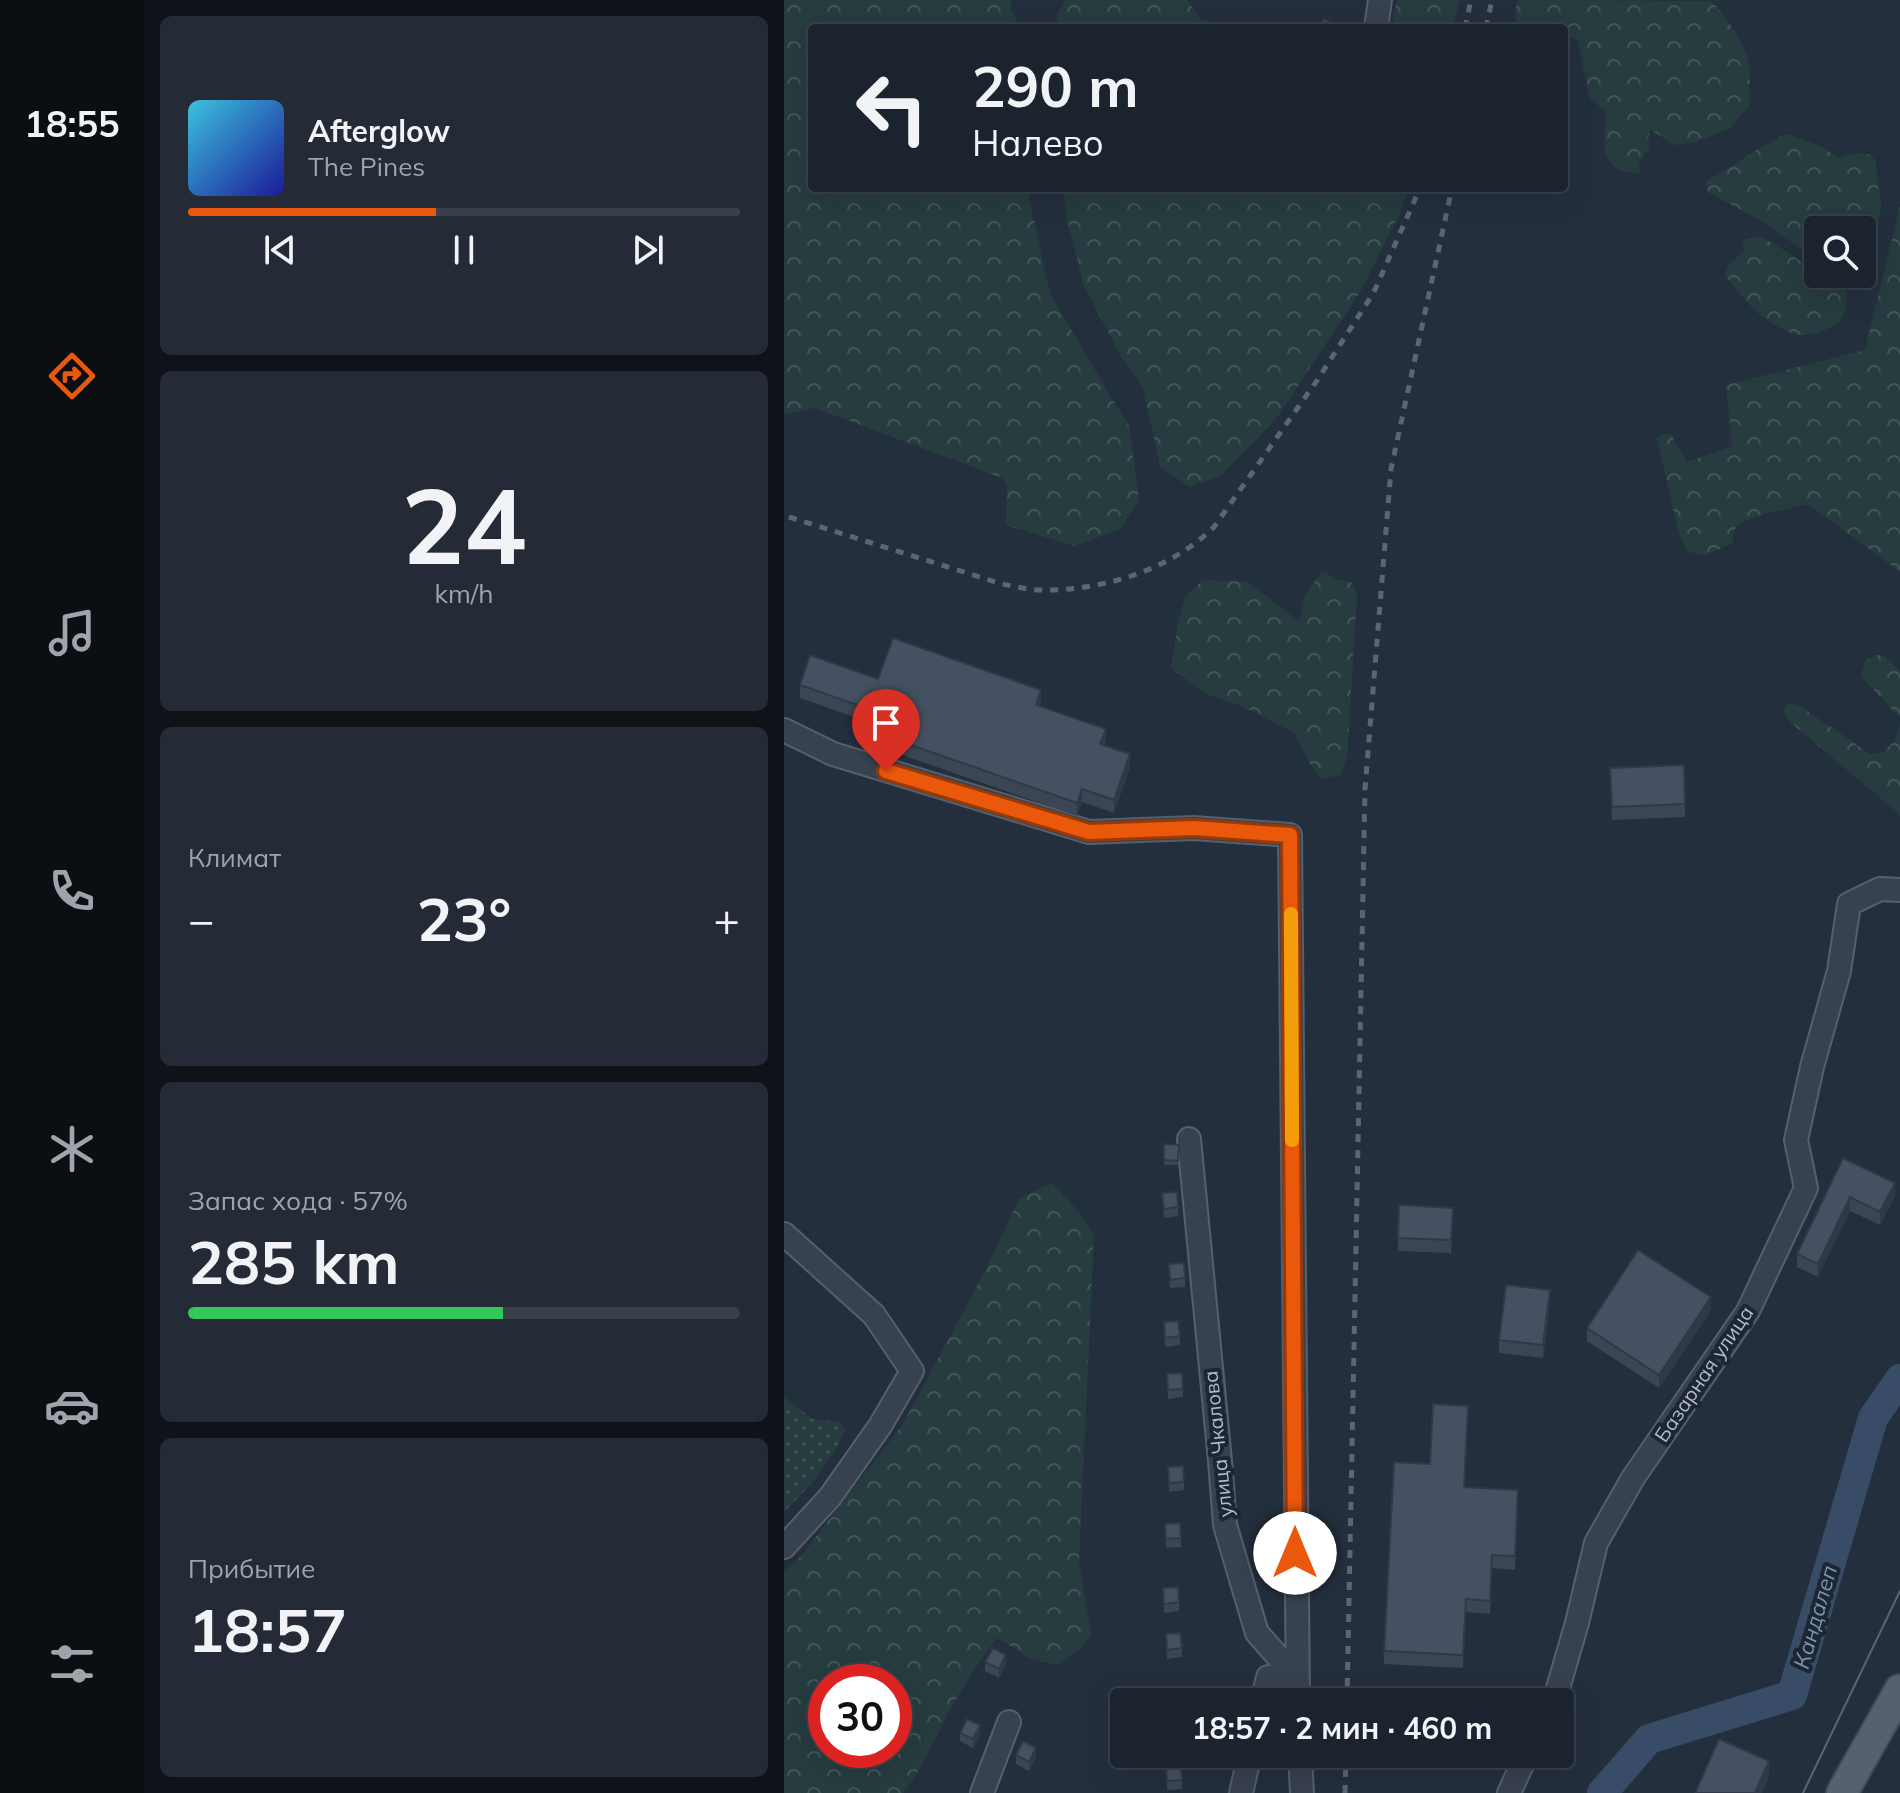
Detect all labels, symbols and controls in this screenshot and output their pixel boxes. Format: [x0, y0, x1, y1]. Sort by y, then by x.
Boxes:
text: 290 m [972, 51, 1139, 121]
icon: left [840, 56, 944, 160]
text: 18:55 [24, 101, 120, 146]
text: Afterglow [308, 112, 450, 150]
text: Налево [972, 120, 1104, 165]
text: The Pines [308, 150, 425, 183]
map controls [1804, 216, 1876, 288]
button: search [1804, 216, 1876, 288]
icon: previous [258, 228, 302, 272]
icon: pause [442, 228, 486, 272]
icon: next [626, 228, 670, 272]
icon: directions [44, 348, 100, 404]
text: 24 [402, 459, 526, 590]
text: km/h [435, 577, 493, 610]
icon: music [44, 605, 100, 661]
pin [852, 689, 920, 771]
icon: arrive [864, 701, 908, 745]
text: Климат [188, 841, 281, 874]
icon: phone [44, 863, 100, 919]
text: 23° [417, 881, 511, 956]
text: − [188, 892, 214, 947]
text: + [714, 892, 740, 947]
icon: climate [44, 1121, 100, 1177]
text: Запас хода · 57% [188, 1184, 408, 1217]
text: 285 km [188, 1224, 400, 1299]
street label: Базарная улица [1649, 1301, 1758, 1447]
street label: улица Чкалова [1197, 1370, 1238, 1518]
icon: car [44, 1378, 100, 1434]
position arrow [1253, 1511, 1337, 1595]
text: Прибытие [188, 1552, 315, 1585]
water label: Кандалеп [1787, 1562, 1843, 1672]
text: 18:57 [188, 1592, 347, 1667]
icon: filters [44, 1636, 100, 1692]
speed limit sign: 30 [808, 1664, 912, 1768]
text: 18:57 · 2 мин · 460 m [1192, 1709, 1492, 1747]

